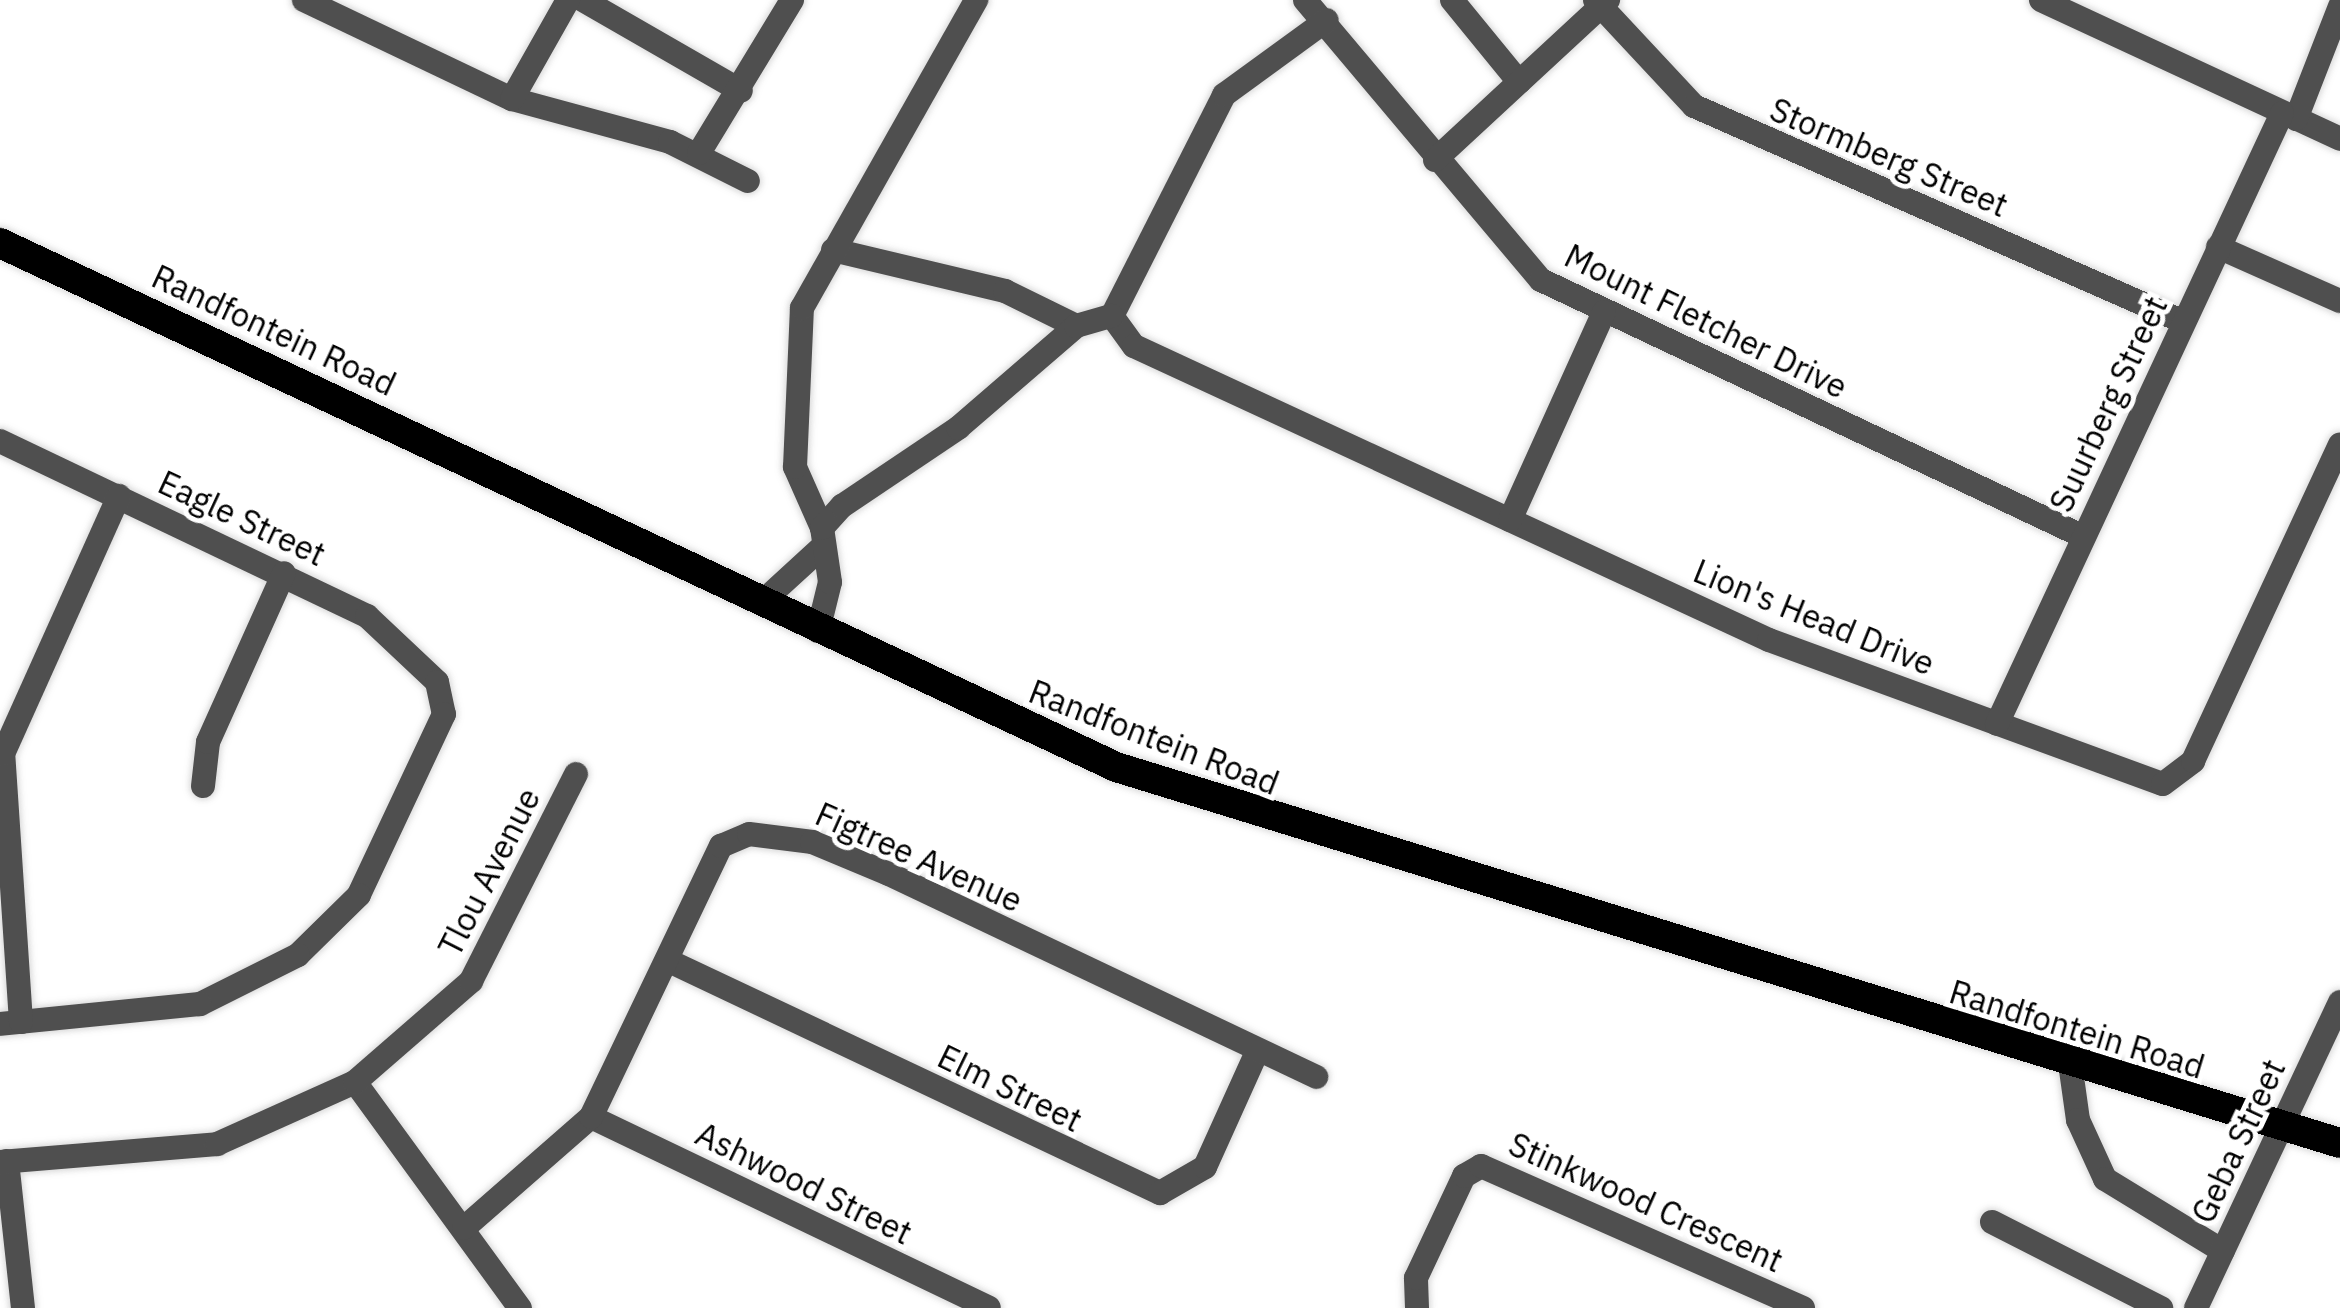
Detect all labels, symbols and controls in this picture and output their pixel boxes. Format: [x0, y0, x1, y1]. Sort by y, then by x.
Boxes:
street label: Stormberg Street [1764, 89, 2014, 225]
street label: Mount Fletcher Drive [1558, 235, 1854, 407]
street label: Randfontein Road [146, 256, 402, 404]
street label: Suurberg Street [2041, 290, 2175, 518]
street label: Eagle Street [152, 462, 332, 574]
street label: Lion's Head Drive [1688, 551, 1940, 683]
street label: Randfontein Road [1024, 671, 1284, 803]
street label: Tlou Avenue [430, 781, 548, 963]
street label: Figtree Avenue [810, 794, 1028, 920]
street label: Randfontein Road [1945, 971, 2209, 1087]
street label: Elm Street [932, 1036, 1088, 1140]
street label: Geba Street [2183, 1053, 2293, 1229]
street label: Ashwood Street [690, 1114, 918, 1252]
street label: Stinkwood Crescent [1503, 1124, 1789, 1280]

